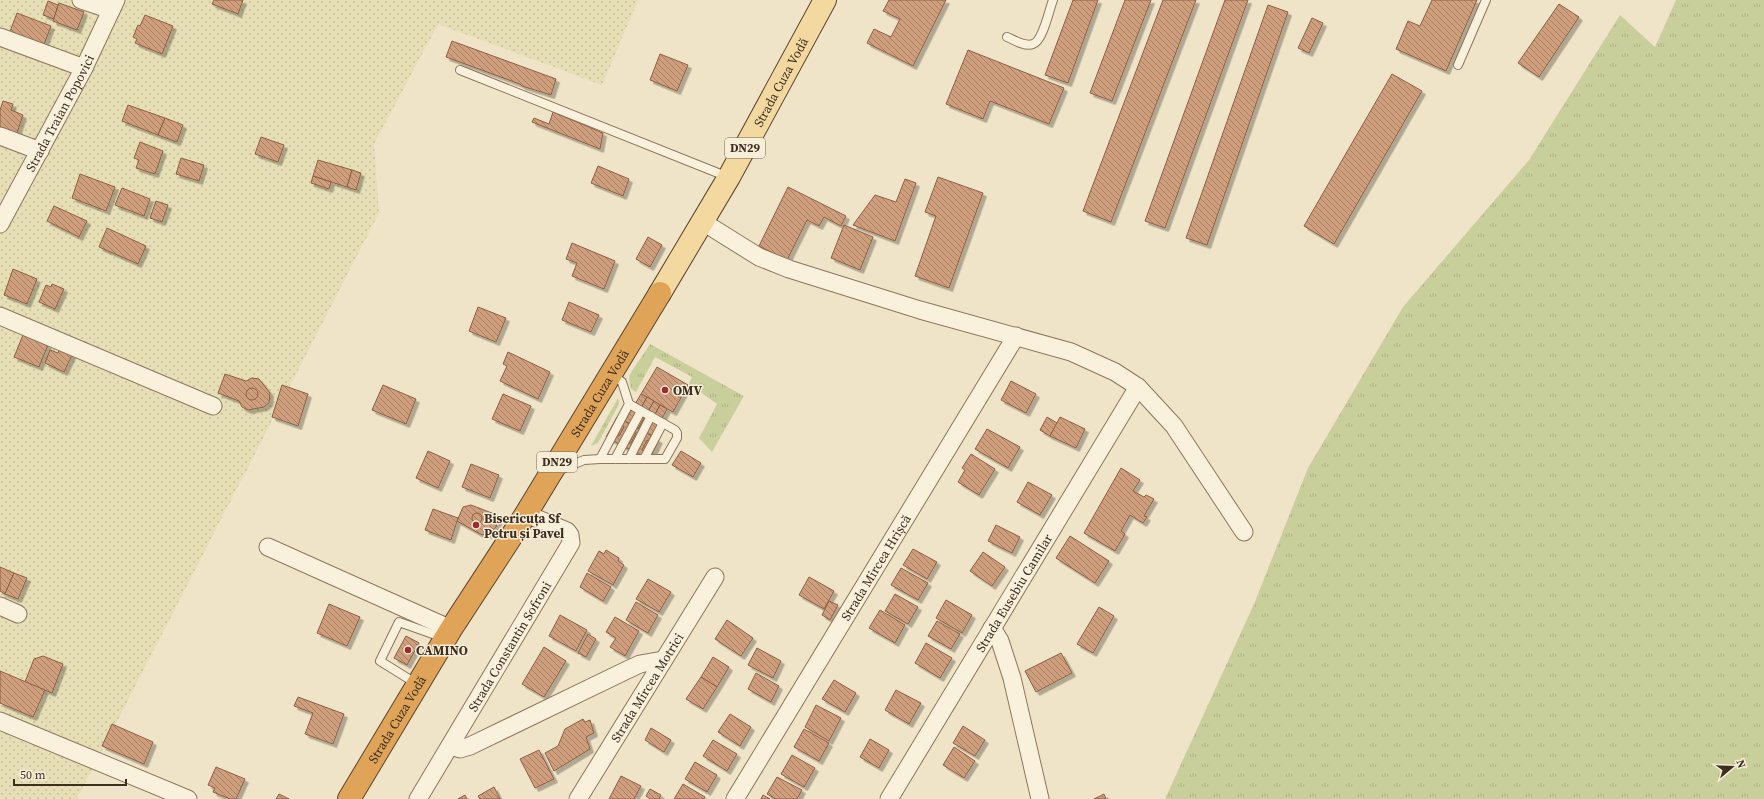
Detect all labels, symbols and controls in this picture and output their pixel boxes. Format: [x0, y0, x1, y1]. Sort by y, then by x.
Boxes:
street label: Strada Cuza Vodă [749, 34, 812, 130]
street label: Strada Traian Popovici [21, 52, 98, 174]
road number: DN29 [725, 138, 765, 158]
street label: Strada Cuza Vodă [566, 346, 633, 440]
place label: OMV [673, 382, 703, 399]
marker: OMV [660, 385, 670, 395]
road number: DN29 [537, 452, 577, 472]
place label: Bisericuța Sf Petru și Pavel [484, 510, 564, 542]
street label: Strada Mircea Hrișcă [837, 511, 915, 624]
marker: Bisericuța Sf Petru și Pavel [471, 520, 481, 530]
street label: Strada Eusebiu Camilar [971, 530, 1056, 655]
street label: Strada Constantin Sofroni [464, 578, 555, 714]
street label: Strada Mircea Motrici [607, 630, 687, 745]
place label: CAMINO [416, 642, 468, 659]
marker: CAMINO [403, 645, 413, 655]
street label: Strada Cuza Vodă [364, 672, 430, 766]
north arrow [1712, 747, 1752, 787]
text: N [1733, 758, 1749, 770]
scale bar [14, 761, 126, 787]
text: 50 m [20, 767, 46, 783]

